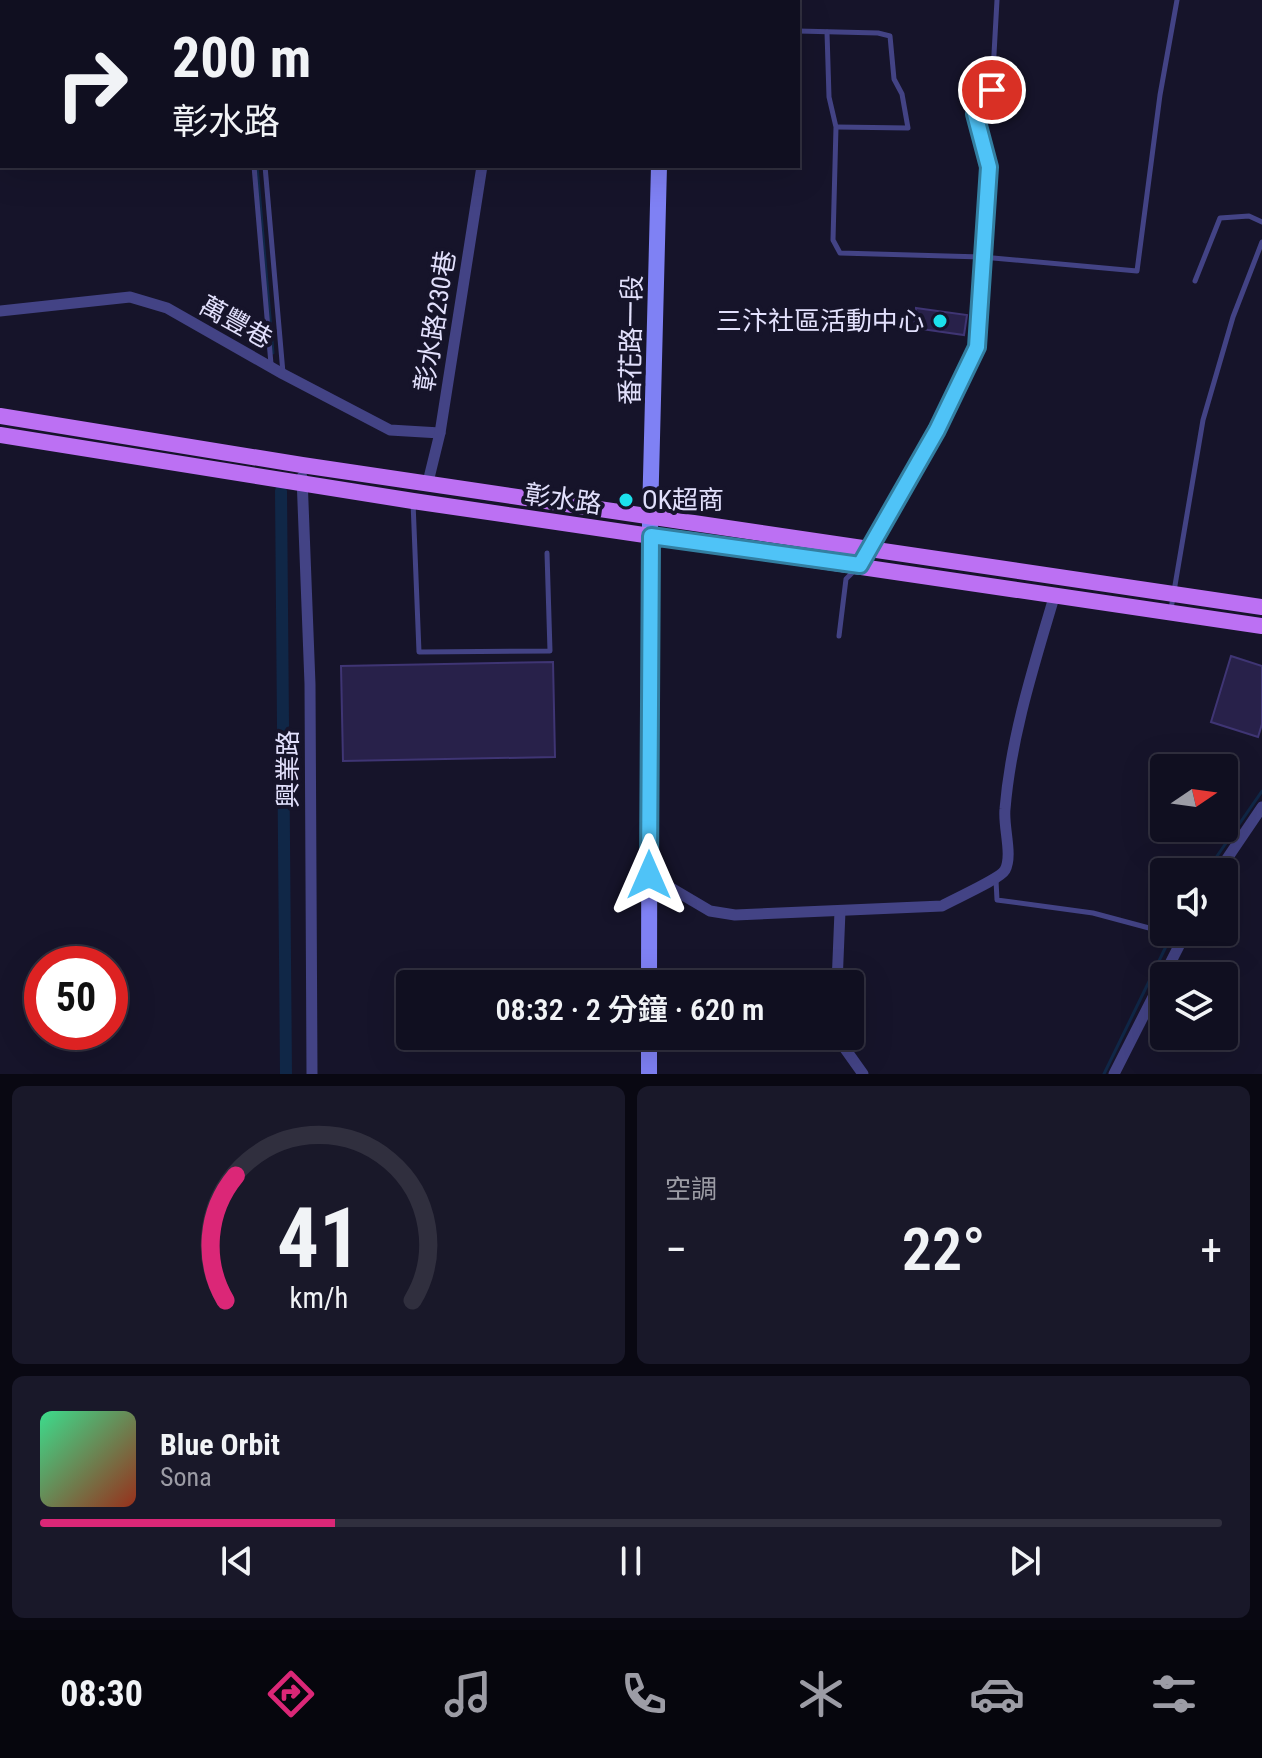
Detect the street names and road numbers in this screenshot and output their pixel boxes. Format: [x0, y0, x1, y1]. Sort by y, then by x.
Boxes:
street label: 彰水路230巷 [409, 248, 461, 394]
street label: 番花路一段 [615, 275, 647, 405]
street label: 萬豐巷 [195, 290, 277, 354]
street label: 彰水路 [522, 479, 604, 519]
street label: 興業路 [273, 730, 303, 808]

